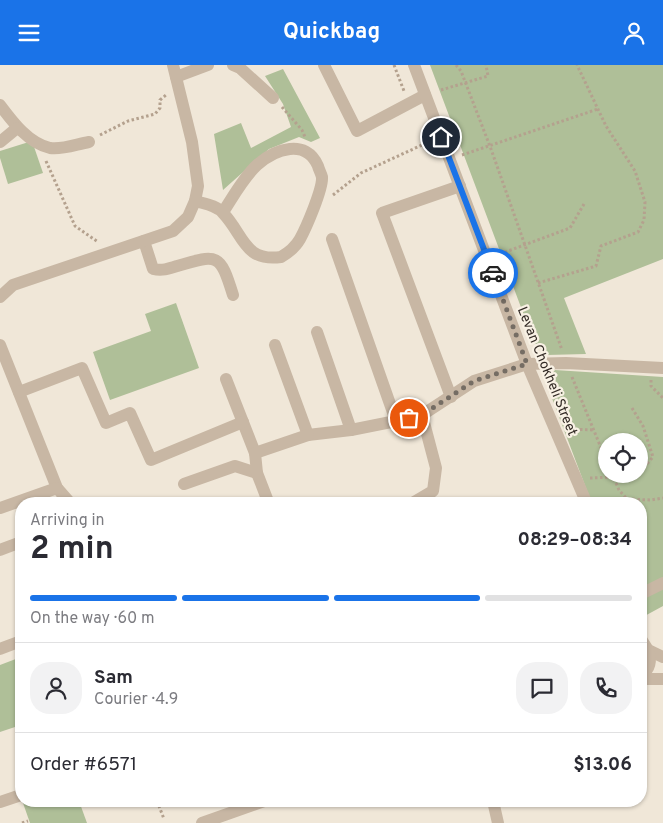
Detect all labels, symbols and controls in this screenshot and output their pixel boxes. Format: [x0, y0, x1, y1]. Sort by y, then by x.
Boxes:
icon: menu [15, 19, 43, 47]
text: Quickbag [283, 19, 380, 46]
icon: person [620, 19, 648, 47]
pin [420, 116, 462, 158]
icon: home [427, 123, 455, 151]
courier [468, 248, 518, 298]
icon: car [479, 259, 507, 287]
street label: Levan Chokheli Street [513, 305, 580, 439]
pin [388, 397, 430, 439]
icon: bag [395, 404, 423, 432]
map controls [598, 433, 648, 483]
button: locate [598, 433, 648, 483]
text: Arriving in [30, 511, 105, 531]
text: 08:29–08:34 [517, 528, 632, 552]
text: 2 min [30, 530, 114, 570]
text: On the way · 60 m [30, 609, 155, 629]
button: person [30, 662, 82, 714]
button: chat [516, 662, 568, 714]
button: phone [580, 662, 632, 714]
text: Sam [94, 666, 133, 690]
text: Courier · 4.9 [94, 690, 178, 710]
text: Order #6571 [30, 753, 137, 777]
text: $13.06 [573, 753, 632, 777]

